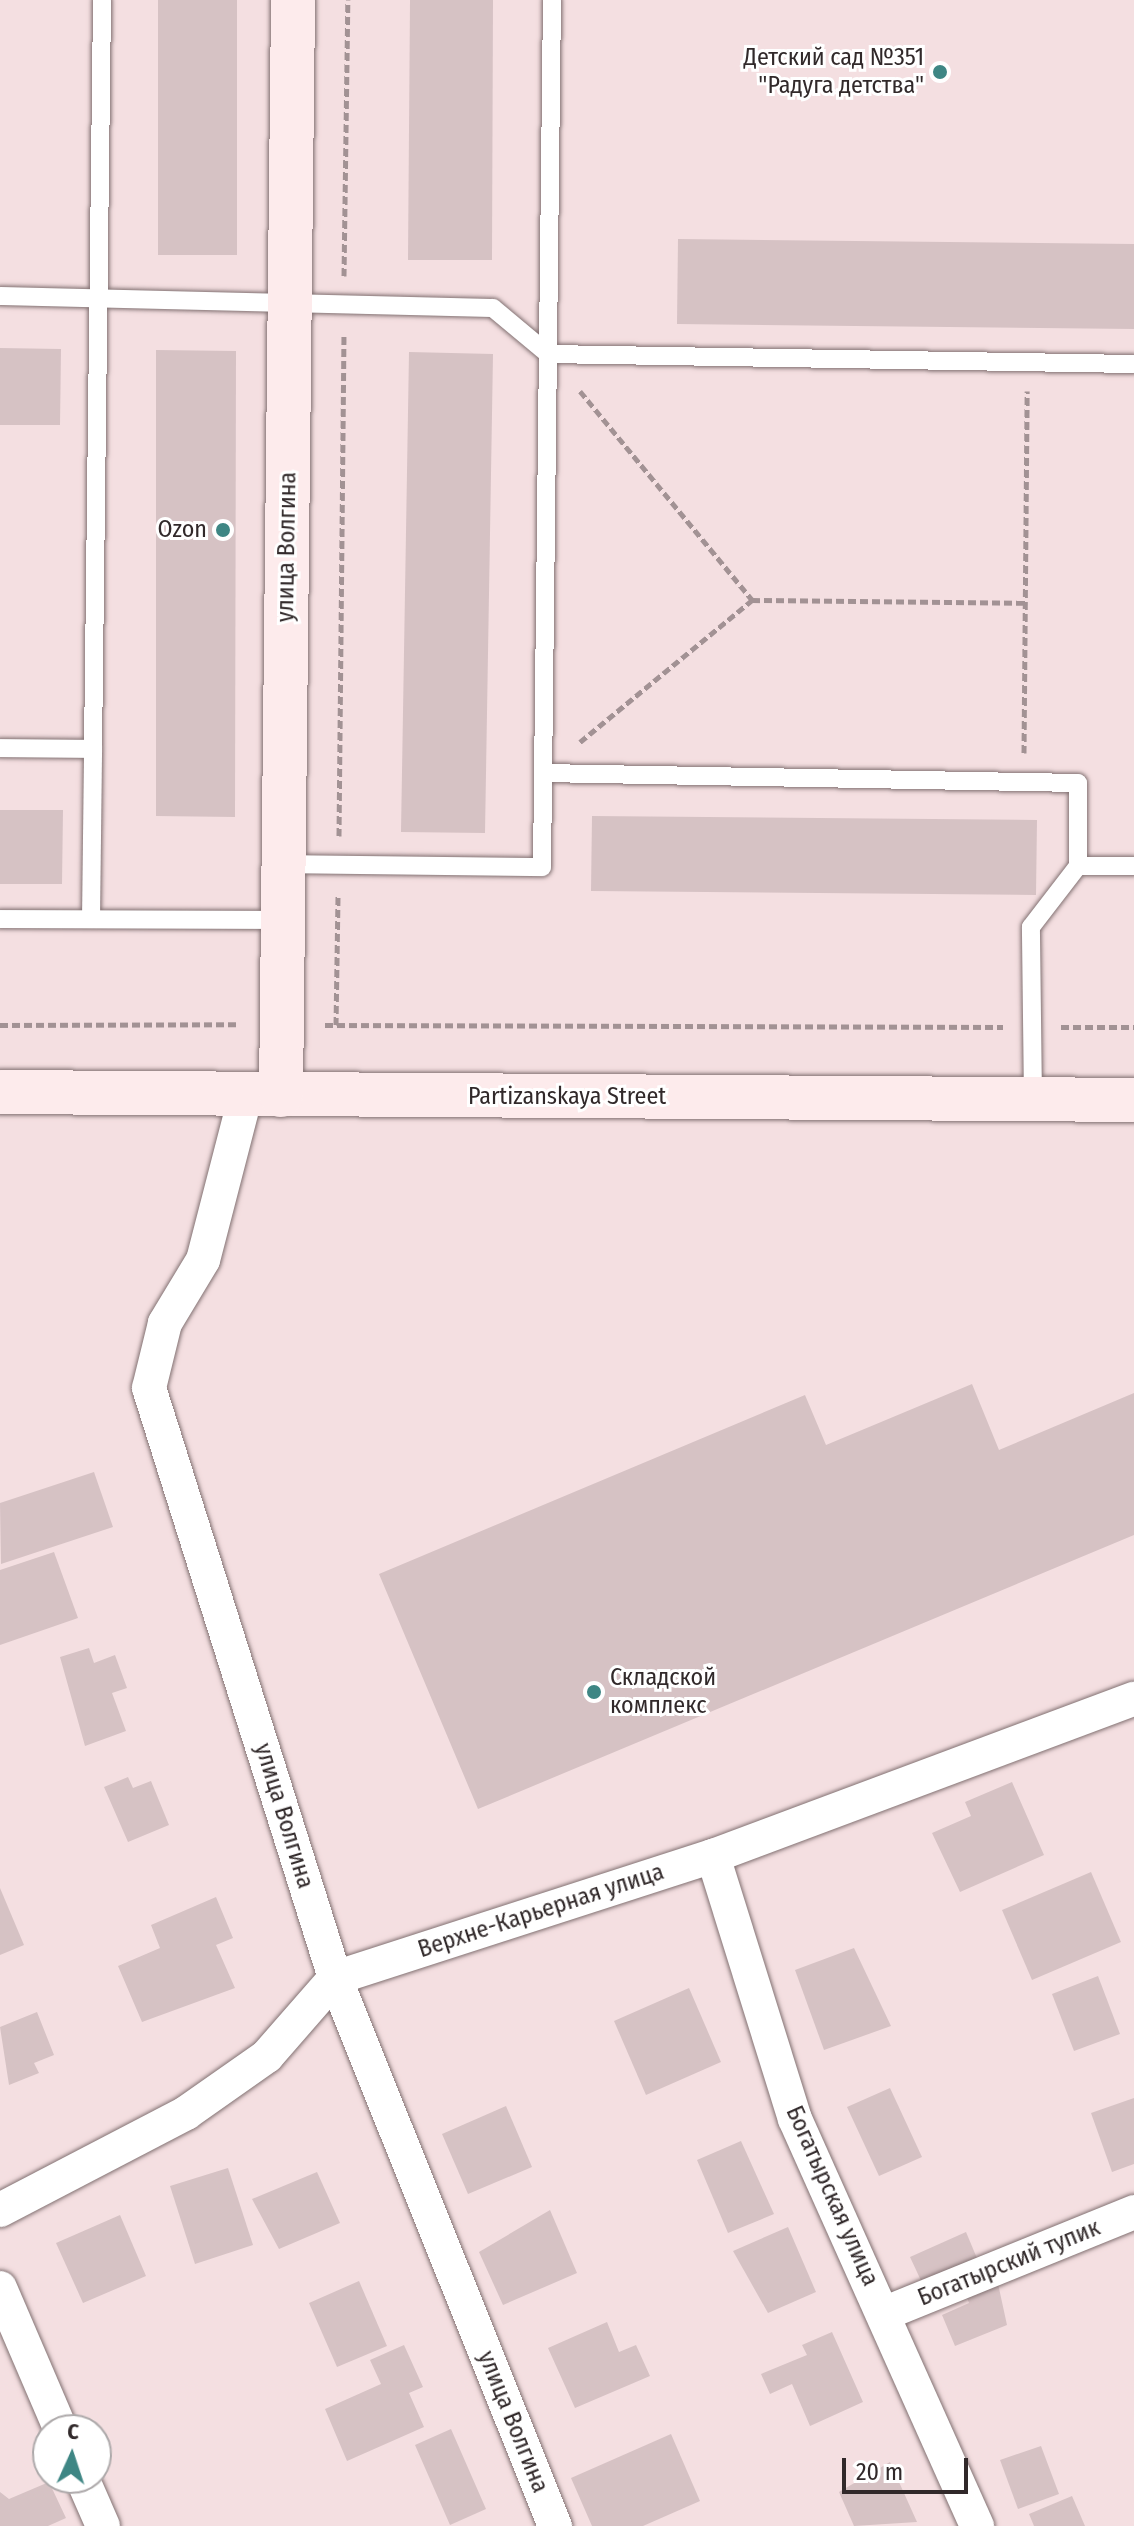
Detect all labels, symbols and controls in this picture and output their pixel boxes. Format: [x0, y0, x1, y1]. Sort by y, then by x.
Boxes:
place label: Детский сад №351 "Радуга детства" [744, 44, 924, 100]
marker: Детский сад №351 "Радуга детства" [931, 63, 949, 81]
street label: улица Волгина [271, 472, 303, 622]
place label: Ozon [158, 516, 207, 544]
marker: Ozon [214, 521, 232, 539]
street label: Partizanskaya Street [468, 1083, 666, 1111]
place label: Складской комплекс [610, 1664, 716, 1720]
marker: Складской комплекс [585, 1683, 603, 1701]
street label: улица Волгина [248, 1740, 320, 1892]
street label: Верхне-Карьерная улица [414, 1858, 668, 1964]
street label: Богатырская улица [779, 2102, 885, 2290]
street label: Богатырский тупик [914, 2213, 1104, 2313]
street label: улица Волгина [471, 2347, 555, 2497]
north arrow [32, 2414, 112, 2494]
text: С [67, 2418, 80, 2445]
scale bar [846, 2442, 972, 2492]
text: 20 m [856, 2458, 903, 2486]

